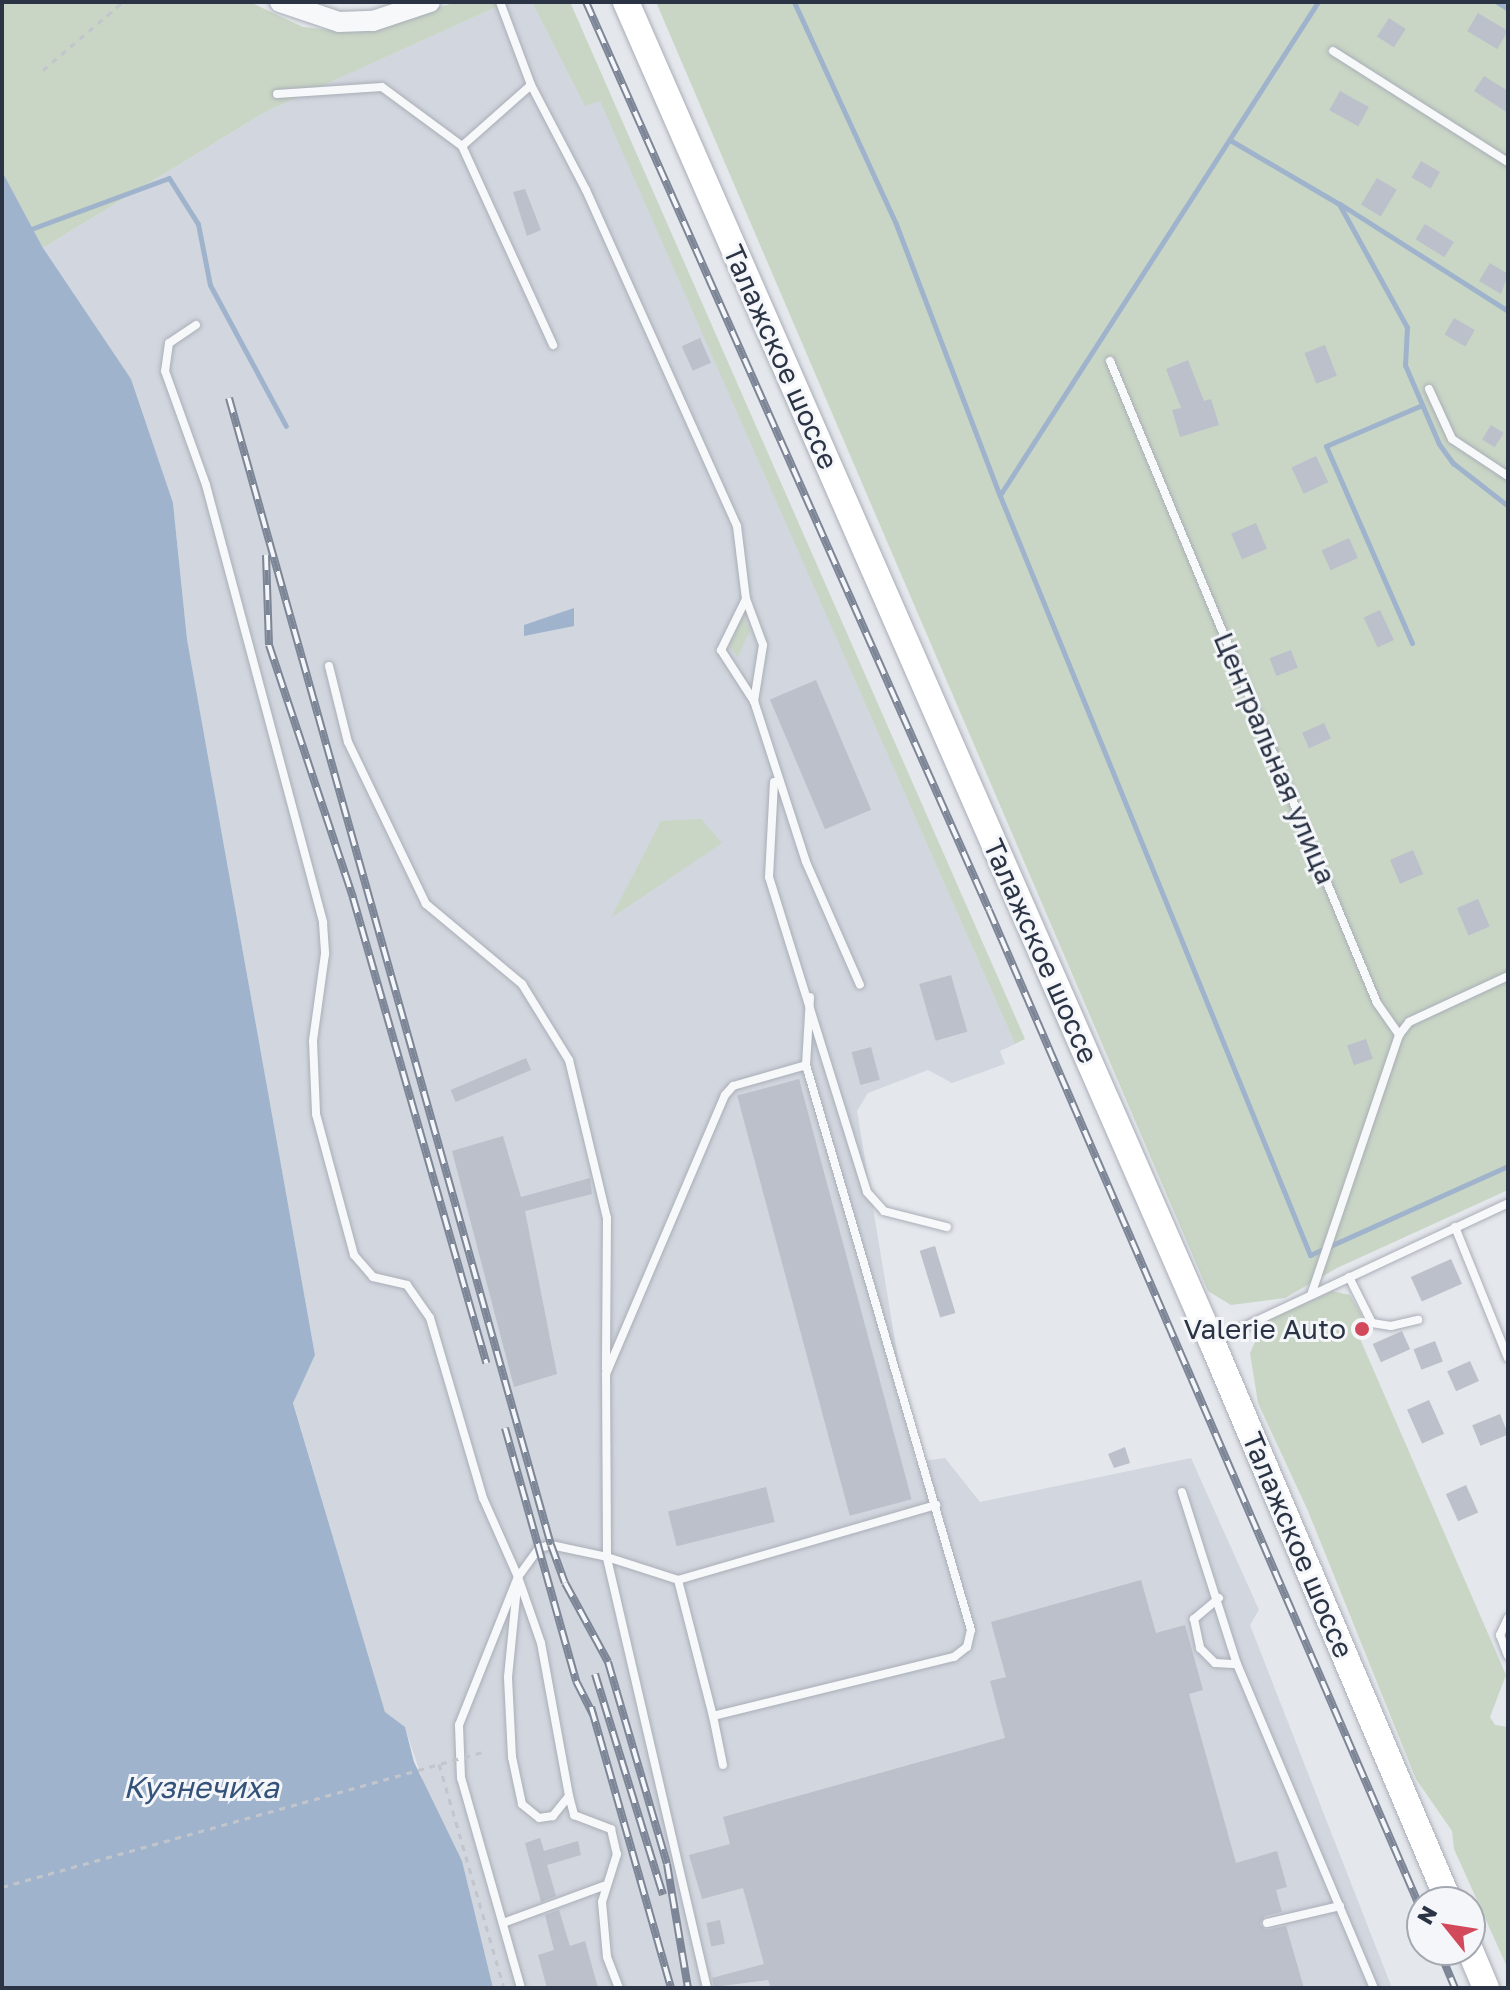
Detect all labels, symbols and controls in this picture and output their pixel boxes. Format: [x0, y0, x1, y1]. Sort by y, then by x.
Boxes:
street label: Талажское шоссе [716, 240, 846, 474]
street label: Центральная улица [1207, 627, 1343, 889]
street label: Талажское шоссе [976, 834, 1106, 1068]
place label: Valerie Auto [1183, 1312, 1346, 1346]
marker: Valerie Auto [1353, 1320, 1371, 1338]
street label: Талажское шоссе [1235, 1427, 1361, 1663]
water label: Кузнечиха [123, 1769, 279, 1805]
north arrow [1406, 1886, 1486, 1966]
text: N [1411, 1901, 1442, 1929]

